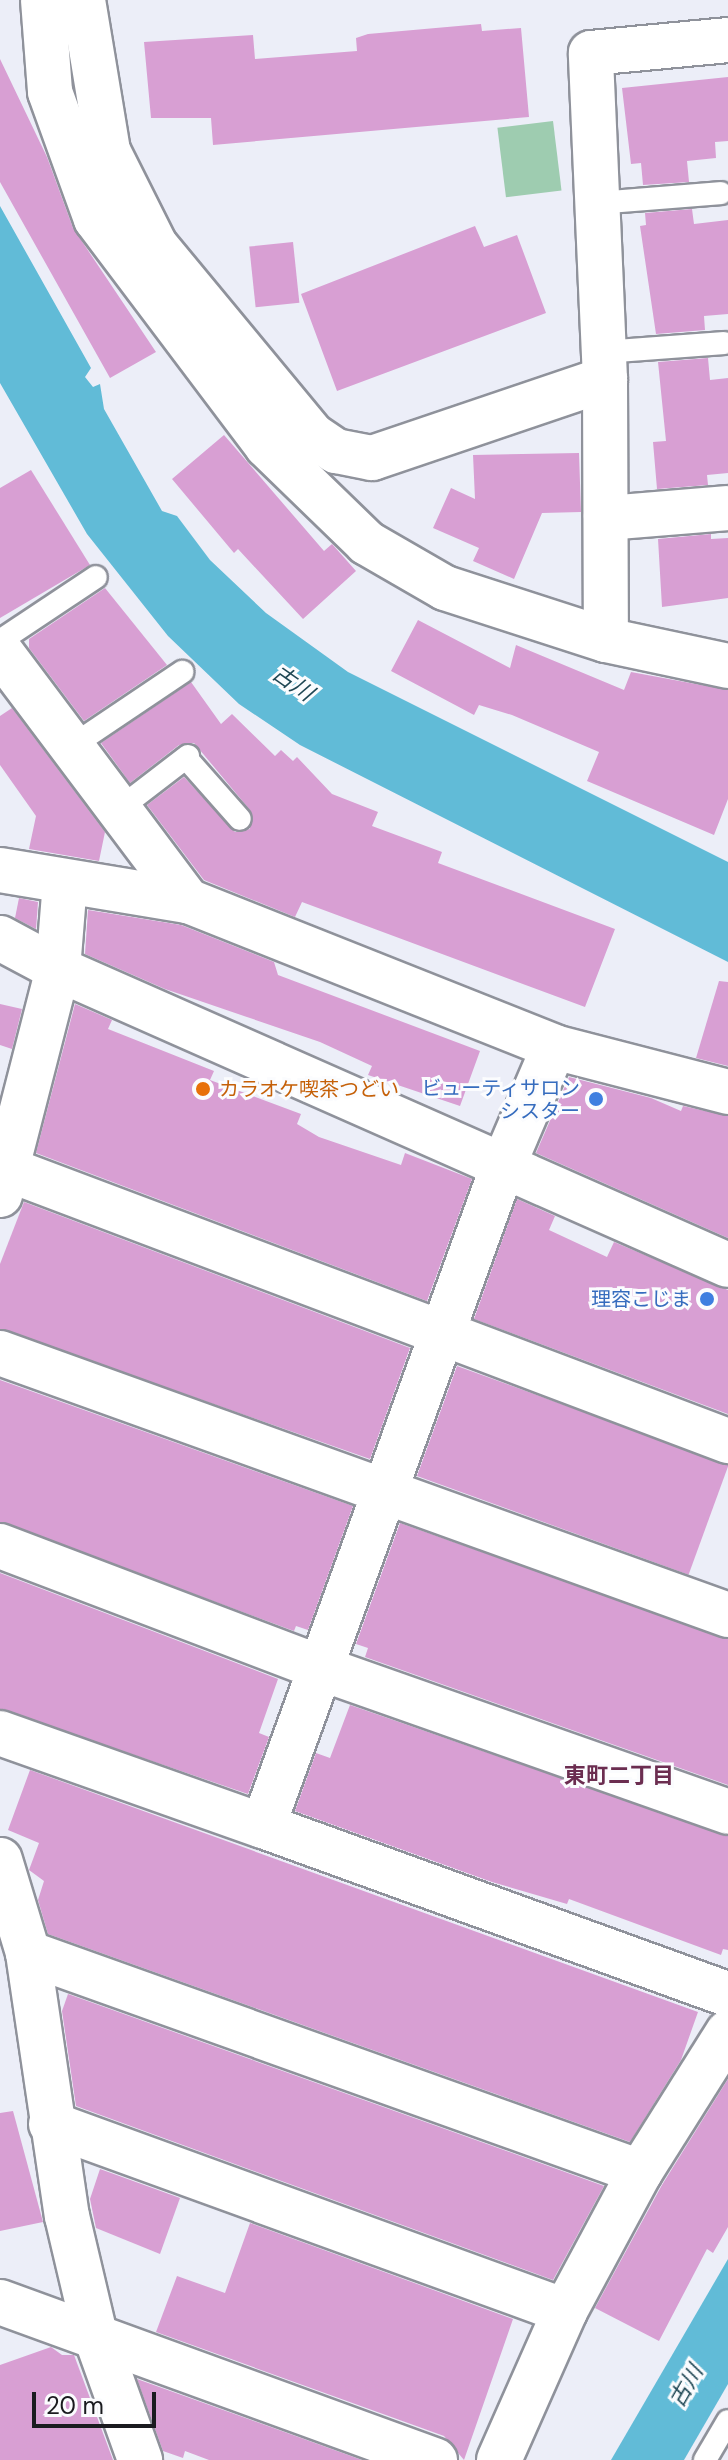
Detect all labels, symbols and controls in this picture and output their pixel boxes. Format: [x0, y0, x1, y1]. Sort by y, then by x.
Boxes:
water label: 古川 [267, 660, 319, 706]
place label: ビューティサロン シスター [420, 1076, 580, 1123]
place label: カラオケ喫茶つどい [219, 1077, 399, 1101]
marker: カラオケ喫茶つどい [194, 1080, 212, 1098]
marker: ビューティサロン シスター [587, 1090, 605, 1108]
place label: 理容こじま [591, 1287, 691, 1311]
marker: 理容こじま [698, 1290, 716, 1308]
district label: 東町二丁目 [564, 1763, 674, 1789]
water label: 古川 [664, 2360, 708, 2412]
scale bar [36, 2376, 160, 2426]
text: 20 m [46, 2390, 104, 2421]

